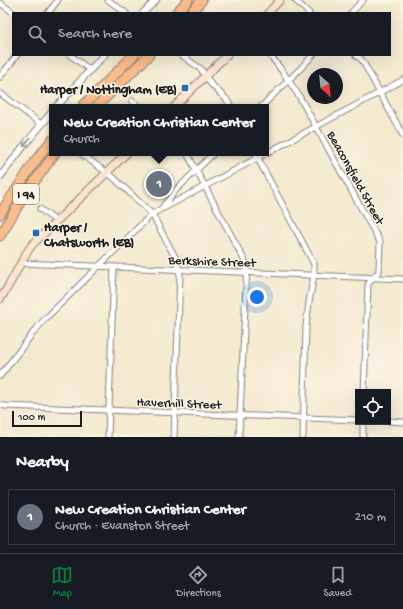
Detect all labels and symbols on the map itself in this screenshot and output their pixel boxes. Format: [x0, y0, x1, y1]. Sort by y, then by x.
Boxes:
north arrow [307, 68, 343, 104]
place label: Harper / Nottingham (EB) [40, 83, 177, 99]
marker: Harper / Nottingham (EB) [180, 83, 190, 93]
street label: Beaconsfield Street [322, 128, 388, 229]
one-way arrow [23, 136, 31, 147]
pin: 1 [146, 169, 172, 199]
road number: I 94 [13, 184, 39, 204]
place label: Harper / Chatsworth (EB) [43, 221, 134, 251]
marker: Harper / Chatsworth (EB) [31, 228, 41, 238]
street label: Berkshire Street [167, 253, 258, 272]
your location [247, 287, 267, 307]
street label: Haverhill Street [136, 396, 223, 414]
scale bar [12, 409, 82, 428]

